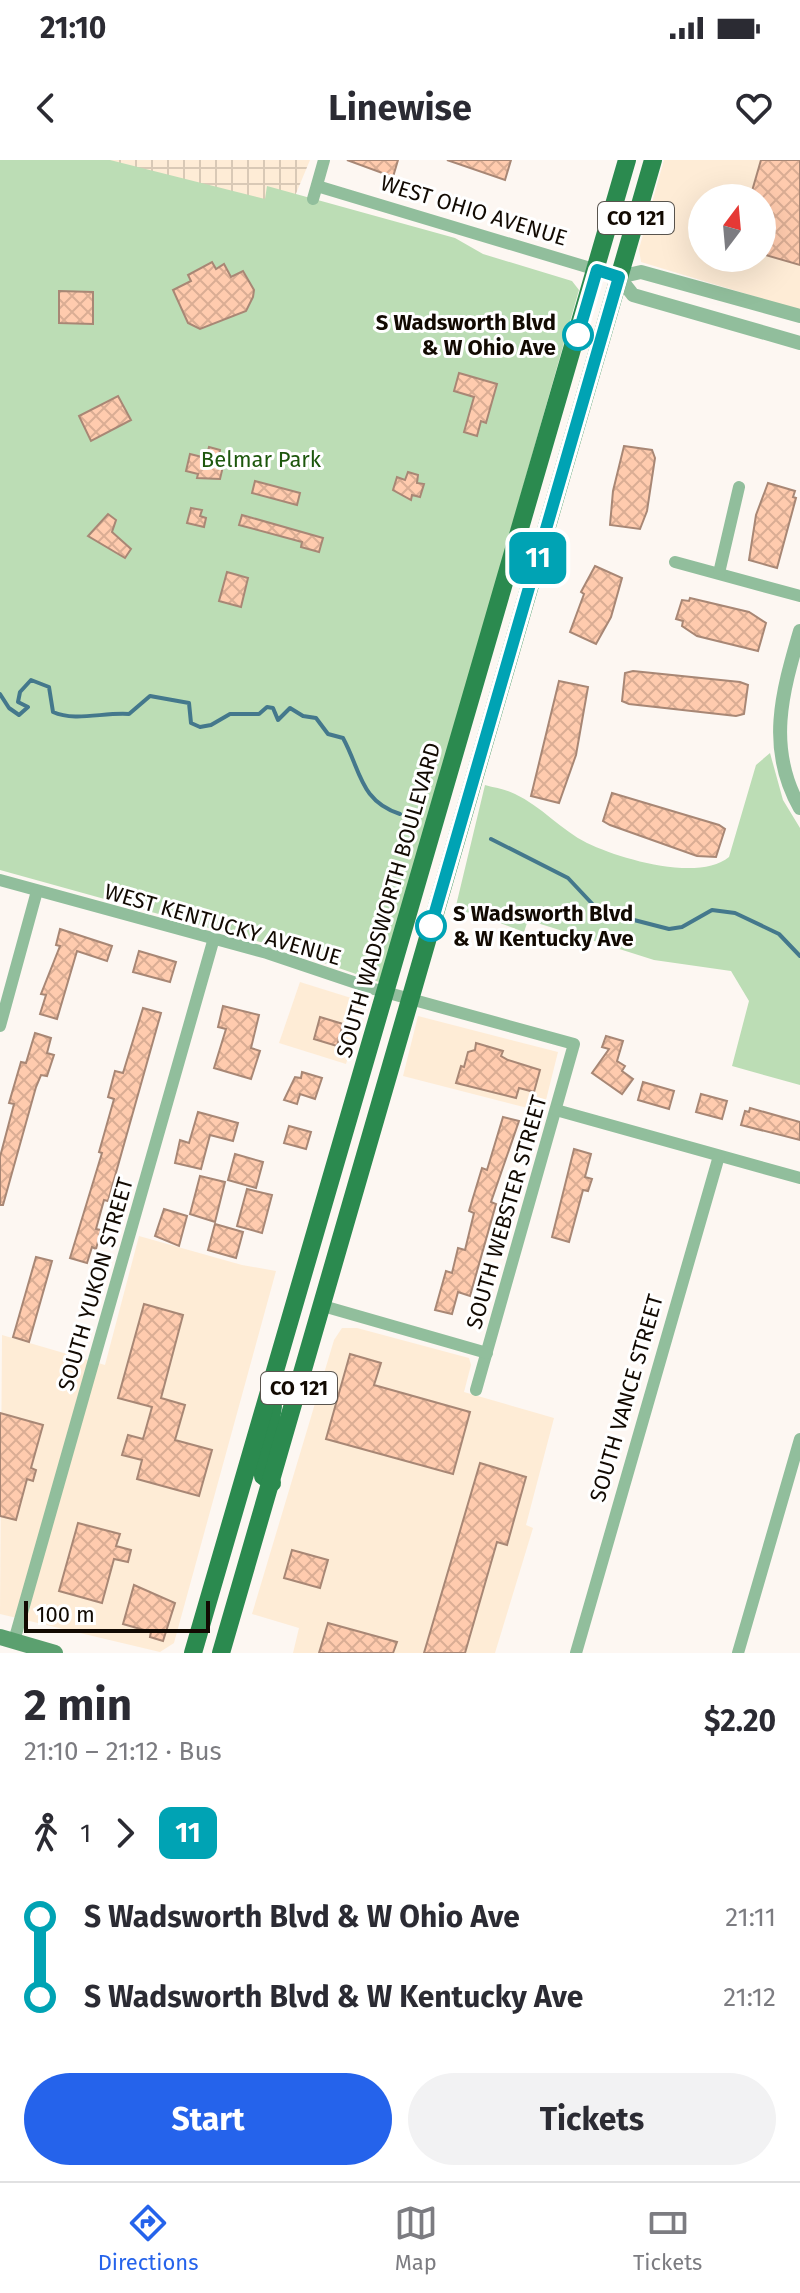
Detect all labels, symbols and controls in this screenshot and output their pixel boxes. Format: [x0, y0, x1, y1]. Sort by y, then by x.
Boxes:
text: 21:10 [40, 10, 106, 46]
icon: back [24, 86, 68, 130]
text: Linewise [328, 86, 472, 130]
icon: heart [732, 86, 776, 130]
street label: WEST OHIO AVENUE [377, 169, 570, 252]
north arrow [688, 184, 776, 272]
map controls [688, 184, 776, 272]
road number: CO 121 [598, 202, 674, 234]
place label: S Wadsworth Blvd & W Ohio Ave [376, 309, 556, 361]
marker: S Wadsworth Blvd & W Ohio Ave [563, 320, 593, 350]
park label: Belmar Park [201, 446, 322, 473]
line badge: 11 [502, 532, 574, 584]
text: 11 [525, 541, 551, 574]
street label: SOUTH WADSWORTH BOULEVARD [330, 739, 447, 1061]
street label: WEST KENTUCKY AVENUE [101, 878, 344, 971]
place label: S Wadsworth Blvd & W Kentucky Ave [453, 900, 634, 952]
marker: S Wadsworth Blvd & W Kentucky Ave [416, 911, 446, 941]
street label: SOUTH WEBSTER STREET [460, 1092, 553, 1332]
street label: SOUTH YUKON STREET [52, 1174, 139, 1394]
street label: SOUTH VANCE STREET [584, 1291, 669, 1505]
road number: CO 121 [261, 1372, 337, 1404]
scale bar [24, 1597, 210, 1633]
text: 100 m [36, 1601, 95, 1628]
text: 2 min [24, 1679, 132, 1732]
text: $2.20 [704, 1703, 776, 1739]
text: 21:10 – 21:12 · Bus [24, 1736, 222, 1767]
icon: walk [24, 1811, 68, 1855]
icon: forward [103, 1811, 147, 1855]
text: 11 [175, 1816, 201, 1849]
text: 1 [80, 1818, 91, 1849]
text: S Wadsworth Blvd & W Ohio Ave [84, 1899, 520, 1935]
text: 21:11 [725, 1902, 776, 1933]
text: S Wadsworth Blvd & W Kentucky Ave [84, 1979, 583, 2015]
text: 21:12 [723, 1982, 776, 2013]
button: Start [24, 2073, 392, 2165]
button: Tickets [408, 2073, 776, 2165]
tab: Directions [98, 2201, 199, 2276]
tab: Map [394, 2201, 438, 2276]
tab: Tickets [633, 2201, 702, 2276]

